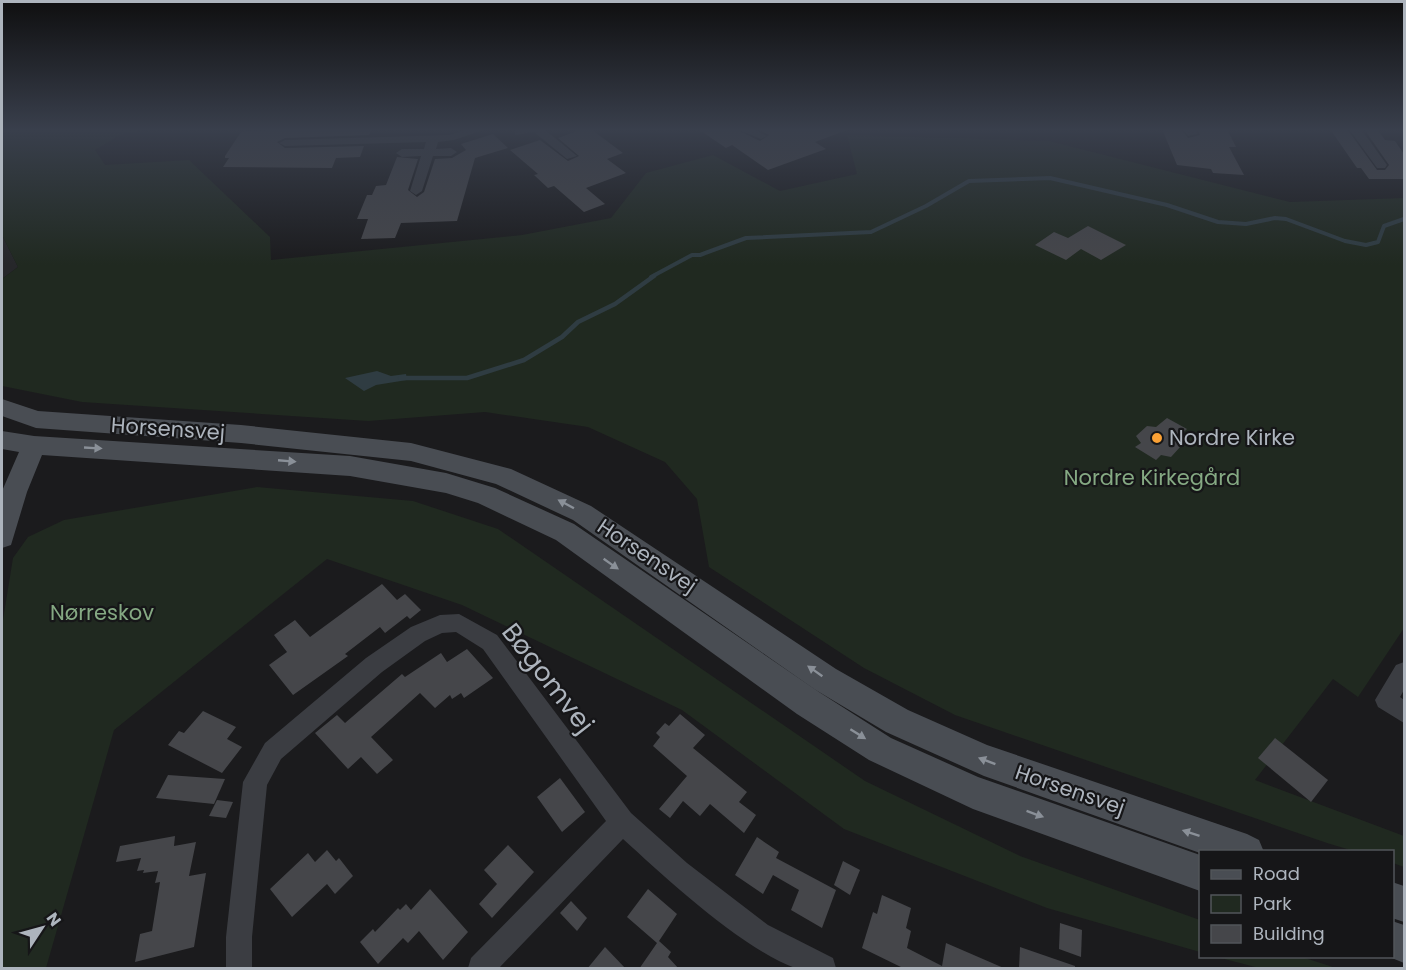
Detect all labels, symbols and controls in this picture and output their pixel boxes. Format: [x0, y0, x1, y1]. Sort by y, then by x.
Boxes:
street label: Horsensvej [110, 410, 226, 447]
place label: Nordre Kirke [1169, 423, 1295, 452]
marker: Nordre Kirke [1150, 431, 1164, 445]
one-way arrow [83, 444, 102, 453]
one-way arrow [277, 456, 296, 465]
park label: Nordre Kirkegård [1064, 463, 1240, 492]
one-way arrow [557, 500, 574, 509]
street label: Horsensvej [592, 512, 703, 600]
one-way arrow [603, 558, 619, 569]
park label: Nørreskov [50, 598, 154, 627]
street label: Bøgomvej [494, 615, 602, 741]
one-way arrow [807, 665, 823, 677]
one-way arrow [850, 729, 866, 740]
one-way arrow [978, 756, 996, 766]
street label: Horsensvej [1011, 757, 1129, 822]
one-way arrow [1026, 810, 1044, 820]
one-way arrow [1182, 828, 1200, 837]
legend [1199, 850, 1394, 958]
text: Road [1253, 861, 1300, 886]
text: Park [1253, 891, 1292, 916]
north arrow [12, 898, 72, 958]
text: N [41, 908, 67, 931]
text: Building [1253, 921, 1325, 946]

